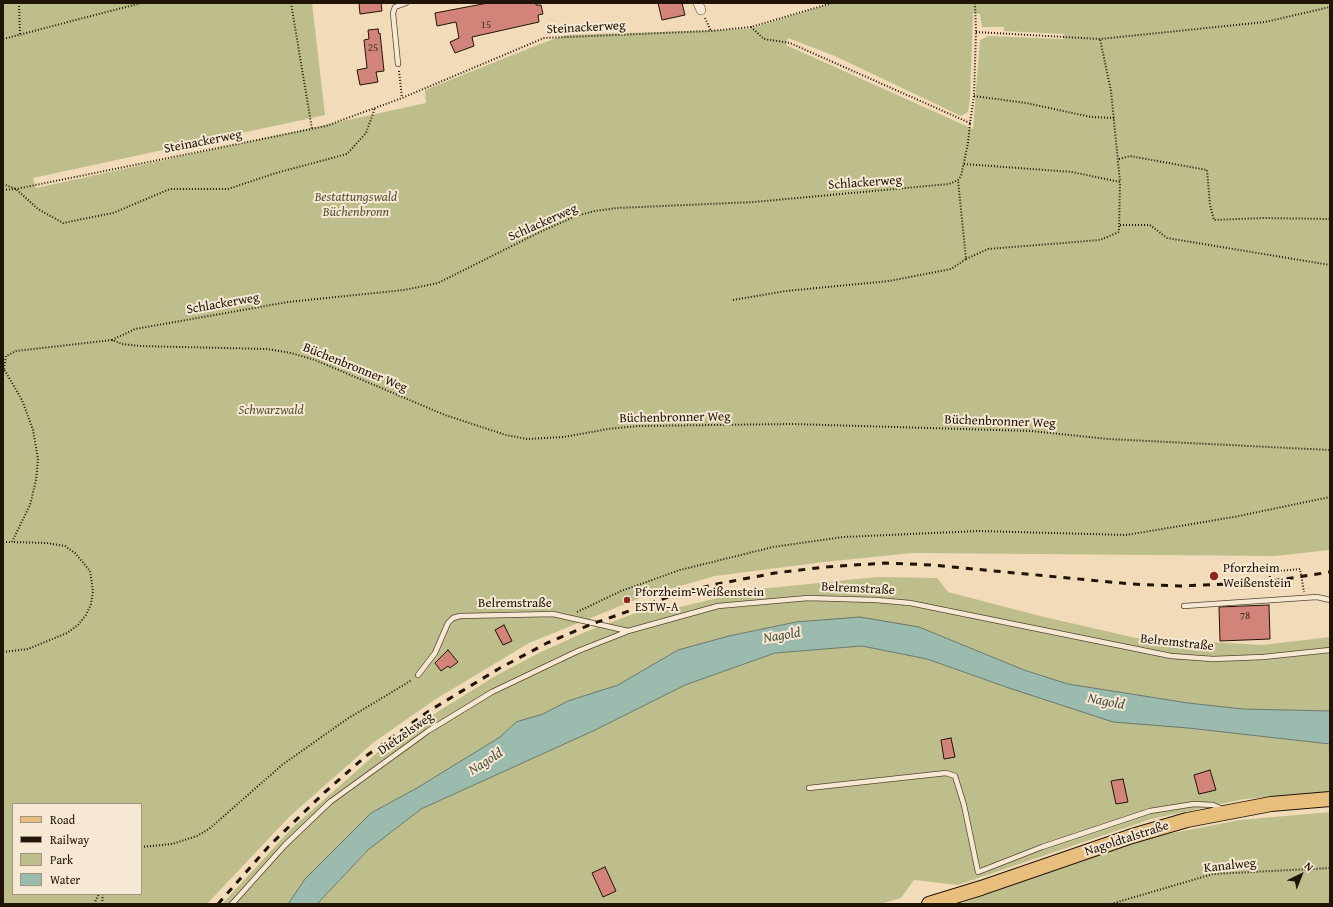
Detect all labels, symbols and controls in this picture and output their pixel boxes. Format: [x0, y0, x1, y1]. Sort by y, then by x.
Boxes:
house number: 15 [481, 18, 491, 32]
street label: Steinackerweg [546, 18, 626, 38]
house number: 25 [368, 41, 378, 55]
street label: Steinackerweg [163, 127, 243, 157]
street label: Schlackerweg [828, 173, 902, 193]
park label: Bestattungswald Büchenbronn [315, 190, 397, 221]
street label: Schlackerweg [506, 201, 580, 245]
street label: Schlackerweg [185, 290, 261, 318]
street label: Büchenbronner Weg [301, 340, 409, 396]
park label: Schwarzwald [238, 403, 304, 419]
street label: Büchenbronner Weg [619, 409, 731, 427]
street label: Büchenbronner Weg [944, 412, 1056, 432]
place label: Pforzheim Weißenstein [1223, 561, 1291, 592]
marker: Pforzheim Weißenstein [1208, 570, 1220, 582]
street label: Belremstraße [821, 579, 895, 599]
place label: Pforzheim-Weißenstein ESTW-A [635, 585, 764, 616]
marker: Pforzheim-Weißenstein ESTW-A [622, 595, 632, 605]
street label: Belremstraße [478, 596, 552, 612]
house number: 78 [1240, 609, 1250, 623]
water label: Nagold [762, 625, 802, 647]
street label: Belremstraße [1139, 631, 1215, 655]
water label: Nagold [1086, 690, 1126, 714]
street label: Dietzelsweg [375, 709, 437, 759]
water label: Nagold [466, 745, 506, 779]
legend [12, 803, 142, 895]
text: Road [50, 811, 75, 828]
street label: Nagoldtalstraße [1083, 818, 1171, 860]
text: Railway [50, 831, 89, 848]
text: Park [50, 851, 73, 868]
north arrow [1281, 855, 1321, 895]
street label: Kanalweg [1203, 856, 1257, 876]
text: N [1301, 858, 1317, 875]
text: Water [50, 871, 80, 888]

